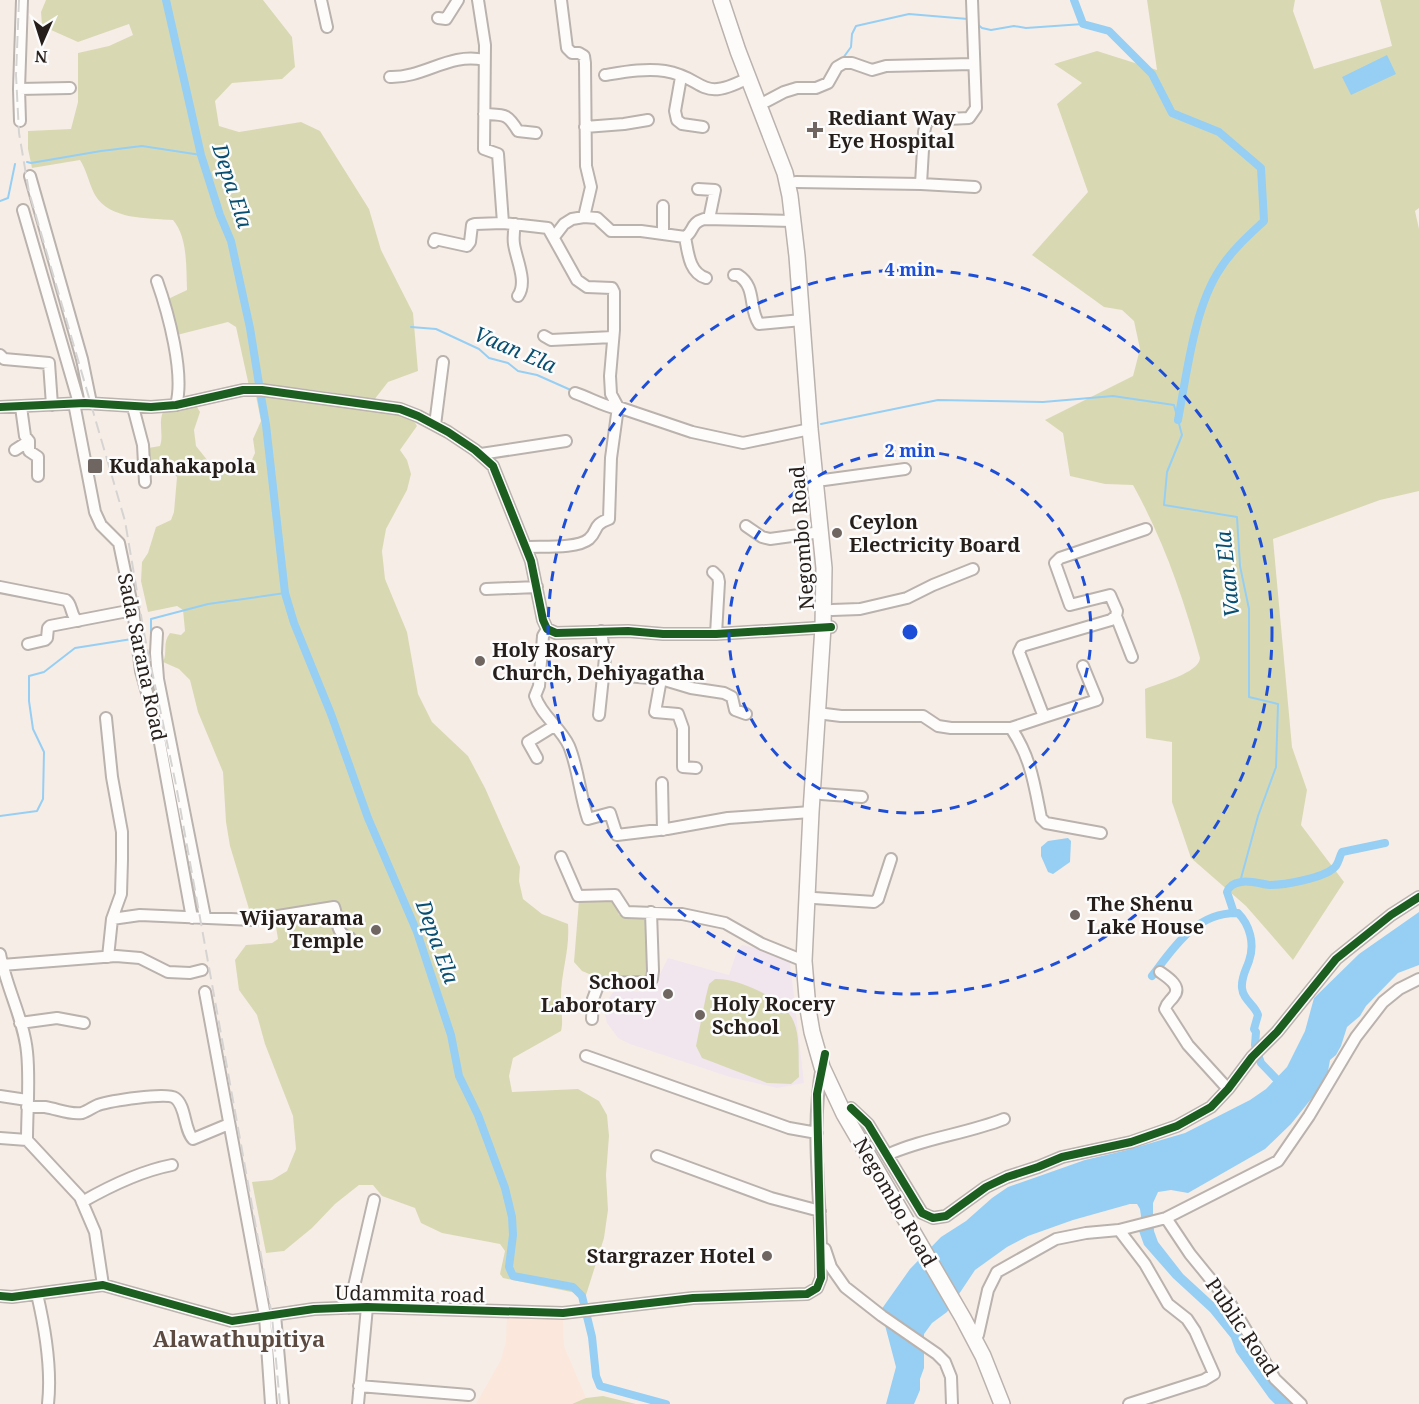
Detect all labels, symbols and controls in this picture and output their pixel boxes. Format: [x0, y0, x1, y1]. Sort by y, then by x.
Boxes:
north arrow [12, 12, 72, 72]
text: N [34, 46, 48, 68]
place label: Rediant Way Eye Hospital [828, 104, 956, 154]
marker: Rediant Way Eye Hospital [806, 121, 824, 139]
water label: Depa Ela [206, 139, 260, 232]
text: 4 min [885, 257, 935, 281]
water label: Vaan Ela [470, 319, 562, 379]
text: 2 min [885, 438, 935, 462]
place label: Kudahakapola [109, 452, 256, 479]
marker: Kudahakapola [86, 457, 104, 475]
street label: Negombo Road [783, 465, 820, 611]
place label: Ceylon Electricity Board [849, 508, 1020, 558]
marker: Ceylon Electricity Board [830, 526, 844, 540]
water label: Vaan Ela [1208, 529, 1245, 619]
street label: Sada Sarana Road [112, 571, 173, 743]
centre of rings [900, 622, 920, 642]
place label: Holy Rosary Church, Dehiyagatha [492, 636, 705, 686]
marker: Holy Rosary Church, Dehiyagatha [473, 654, 487, 668]
place label: The Shenu Lake House [1087, 890, 1204, 940]
water label: Depa Ela [410, 895, 466, 988]
place label: Wijayarama Temple [240, 904, 364, 954]
marker: The Shenu Lake House [1068, 908, 1082, 922]
marker: Wijayarama Temple [369, 923, 383, 937]
place label: School Laborotary [541, 968, 656, 1018]
marker: School Laborotary [661, 987, 675, 1001]
place label: Holy Rocery School [712, 990, 835, 1040]
marker: Holy Rocery School [693, 1008, 707, 1022]
street label: Negombo Road [848, 1132, 943, 1271]
place label: Stargrazer Hotel [587, 1242, 755, 1269]
marker: Stargrazer Hotel [760, 1249, 774, 1263]
street label: Public Road [1200, 1272, 1285, 1381]
street label: Udammita road [335, 1279, 485, 1308]
district label: Alawathupitiya [153, 1323, 325, 1353]

